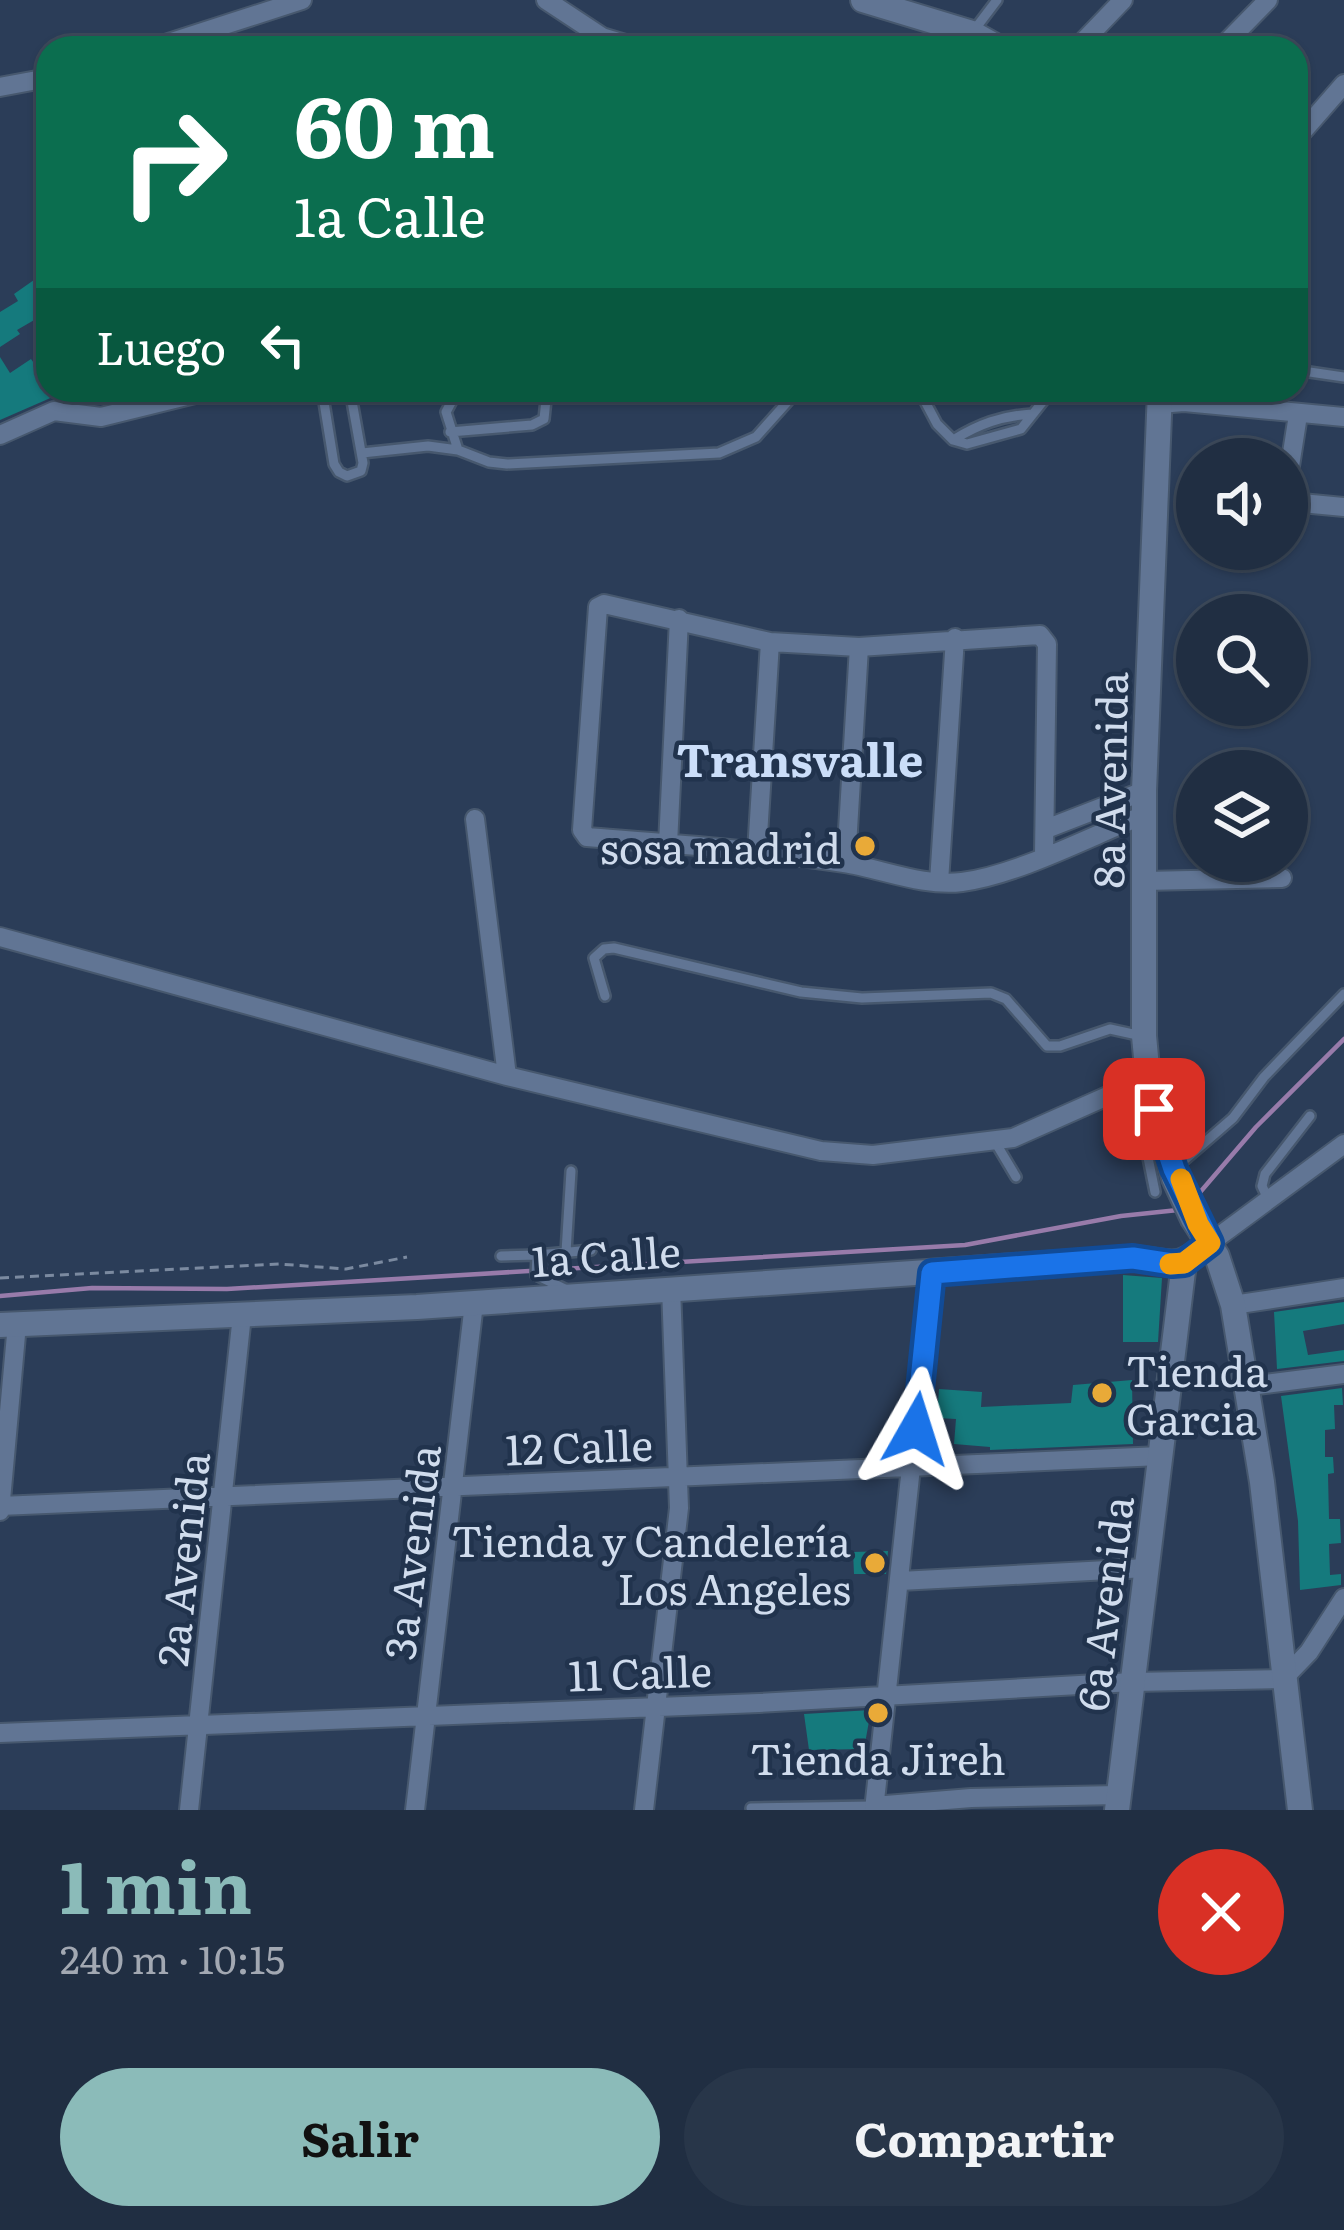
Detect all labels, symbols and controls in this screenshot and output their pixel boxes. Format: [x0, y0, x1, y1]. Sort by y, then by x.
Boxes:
text: 60 m [294, 59, 495, 184]
icon: right [96, 84, 252, 240]
text: 1a Calle [294, 173, 486, 254]
text: Luego [96, 312, 226, 379]
icon: left [250, 312, 316, 378]
map controls [1176, 438, 1308, 882]
button: sound [1176, 438, 1308, 570]
button: search [1176, 594, 1308, 726]
street label: 8a Avenida [1075, 671, 1141, 889]
district label: Transvalle [677, 724, 923, 791]
button: layers [1176, 750, 1308, 882]
place label: sosa madrid [600, 815, 841, 877]
marker: sosa madrid [852, 833, 878, 859]
pin [1103, 1058, 1205, 1160]
icon: arrive [1121, 1076, 1187, 1142]
street label: 1a Calle [529, 1218, 683, 1290]
place label: Tienda Garcia [1126, 1338, 1268, 1448]
position arrow [853, 1366, 979, 1492]
marker: Tienda Garcia [1089, 1380, 1115, 1406]
street label: 12 Calle [504, 1411, 654, 1479]
street label: 3a Avenida [366, 1441, 454, 1663]
street label: 2a Avenida [139, 1449, 223, 1669]
street label: 6a Avenida [1059, 1492, 1147, 1714]
place label: Tienda y Candelería Los Angeles [451, 1508, 851, 1618]
marker: Tienda y Candelería Los Angeles [862, 1550, 888, 1576]
street label: 11 Calle [567, 1638, 713, 1704]
marker: Tienda Jireh [865, 1700, 891, 1726]
place label: Tienda Jireh [750, 1726, 1006, 1788]
text: 1 min [60, 1829, 252, 1936]
button: close [1158, 1849, 1284, 1975]
text: 240 m · 10:15 [60, 1928, 285, 1986]
button: Salir [60, 2068, 660, 2206]
button: Compartir [684, 2068, 1284, 2206]

